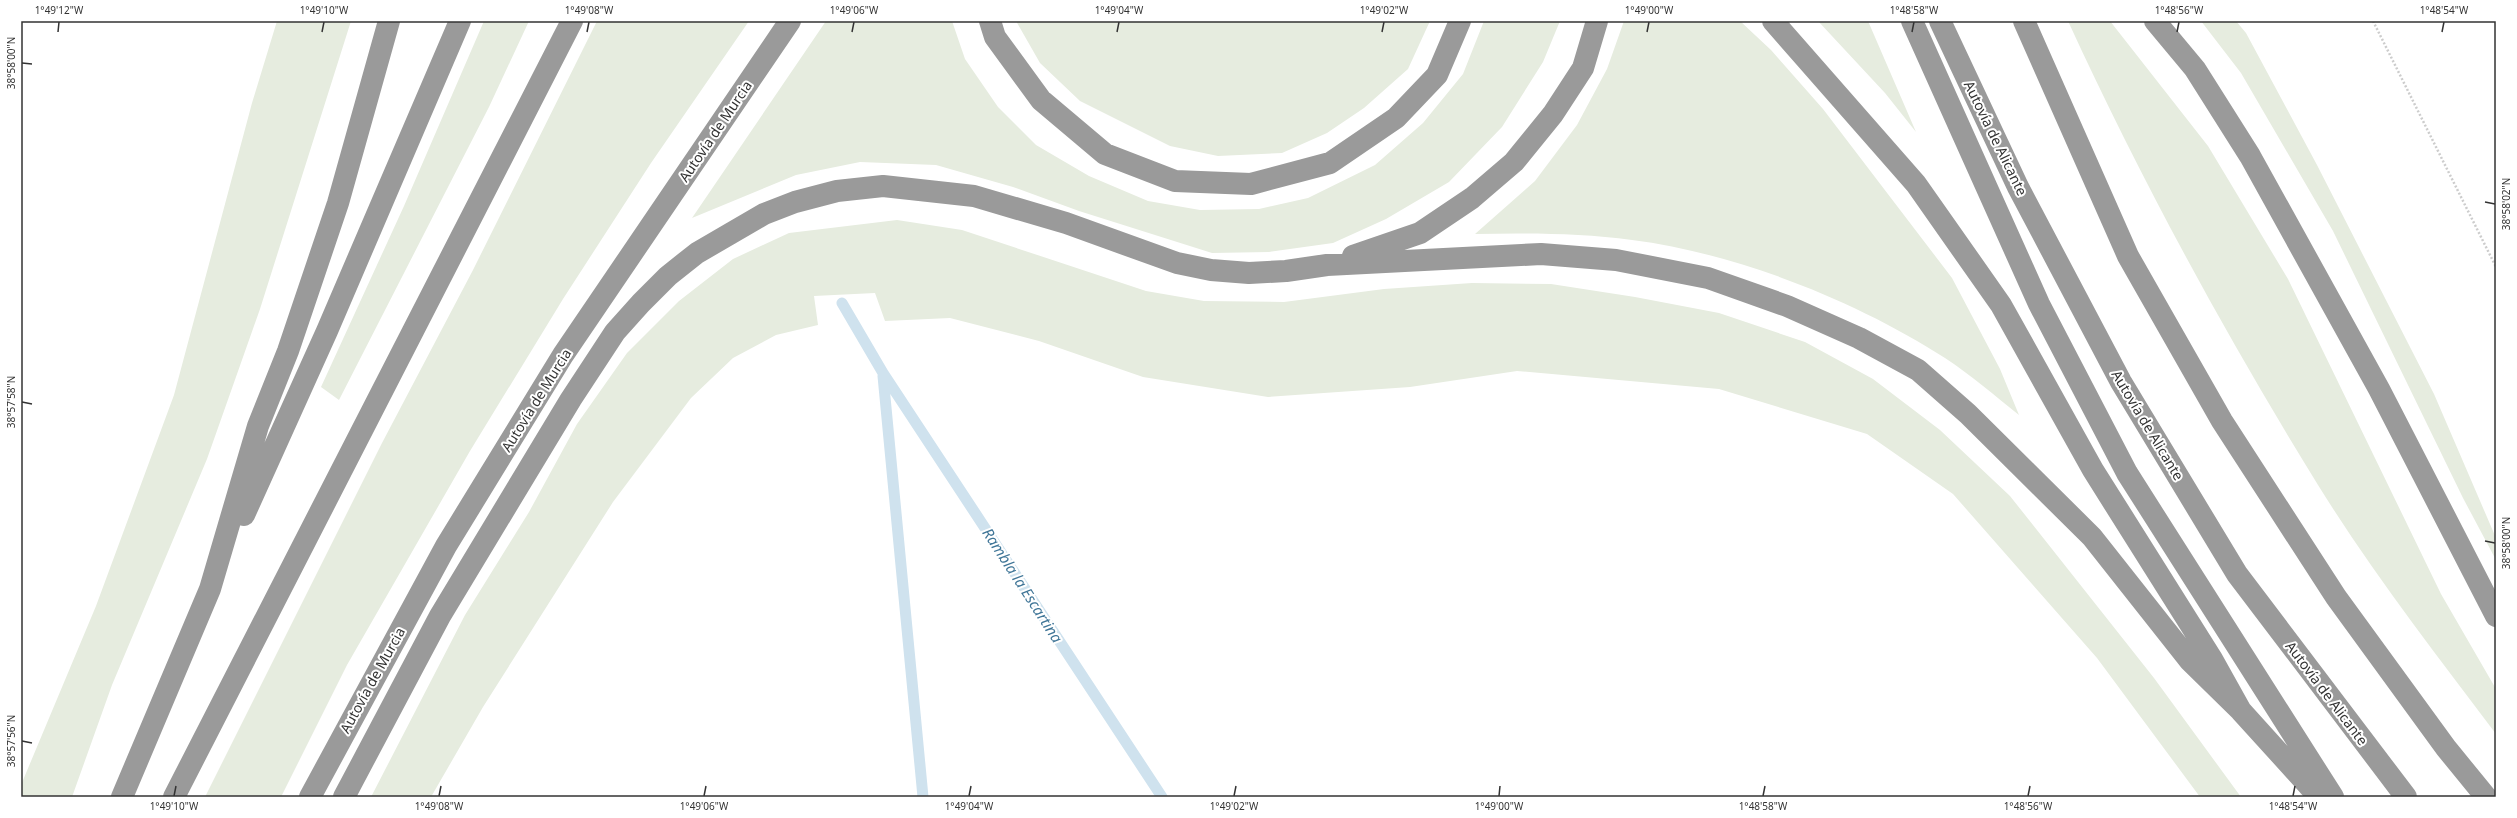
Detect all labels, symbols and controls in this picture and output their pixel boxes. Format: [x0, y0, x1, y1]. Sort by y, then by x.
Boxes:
text: 1°49'12"W [35, 3, 84, 17]
text: 1°49'10"W [300, 3, 349, 17]
text: 1°49'08"W [565, 3, 614, 17]
text: 1°49'06"W [830, 3, 879, 17]
text: 1°49'04"W [1095, 3, 1144, 17]
text: 1°49'02"W [1360, 3, 1409, 17]
text: 1°49'00"W [1625, 3, 1674, 17]
text: 1°48'58"W [1890, 3, 1939, 17]
text: 1°48'56"W [2155, 3, 2204, 17]
text: 1°48'54"W [2420, 3, 2469, 17]
text: 38°58'00"N [4, 37, 18, 89]
street label: Autovía de Murcia [674, 77, 756, 185]
street label: Autovía de Alicante [1960, 77, 2032, 199]
text: 38°58'02"N [2499, 178, 2513, 230]
street label: Autovía de Murcia [497, 345, 575, 455]
street label: Autovía de Alicante [2108, 366, 2189, 484]
text: 38°57'58"N [4, 376, 18, 428]
text: 38°58'00"N [2499, 517, 2513, 569]
water label: Rambla la Escartina [978, 524, 1068, 647]
street label: Autovía de Murcia [335, 624, 409, 736]
street label: Autovía de Alicante [2282, 637, 2372, 749]
text: 38°57'56"N [4, 715, 18, 767]
text: 1°49'10"W [150, 799, 199, 813]
text: 1°49'08"W [415, 799, 464, 813]
text: 1°49'06"W [680, 799, 729, 813]
text: 1°49'04"W [945, 799, 994, 813]
text: 1°49'02"W [1210, 799, 1259, 813]
text: 1°49'00"W [1475, 799, 1524, 813]
text: 1°48'58"W [1739, 799, 1788, 813]
text: 1°48'56"W [2004, 799, 2053, 813]
text: 1°48'54"W [2269, 799, 2318, 813]

